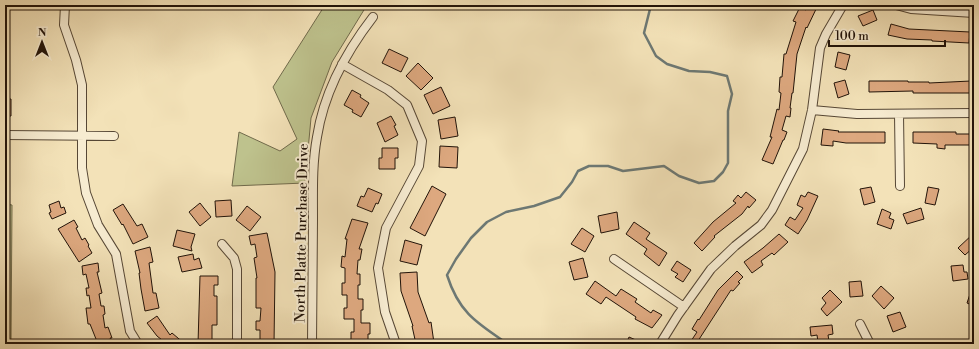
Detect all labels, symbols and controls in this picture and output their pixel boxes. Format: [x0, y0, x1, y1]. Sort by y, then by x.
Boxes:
north arrow [22, 22, 62, 62]
scale bar [829, 22, 945, 48]
text: N [38, 26, 47, 40]
text: 100 m [835, 29, 869, 44]
street label: North Platte Purchase Drive [291, 143, 313, 323]

